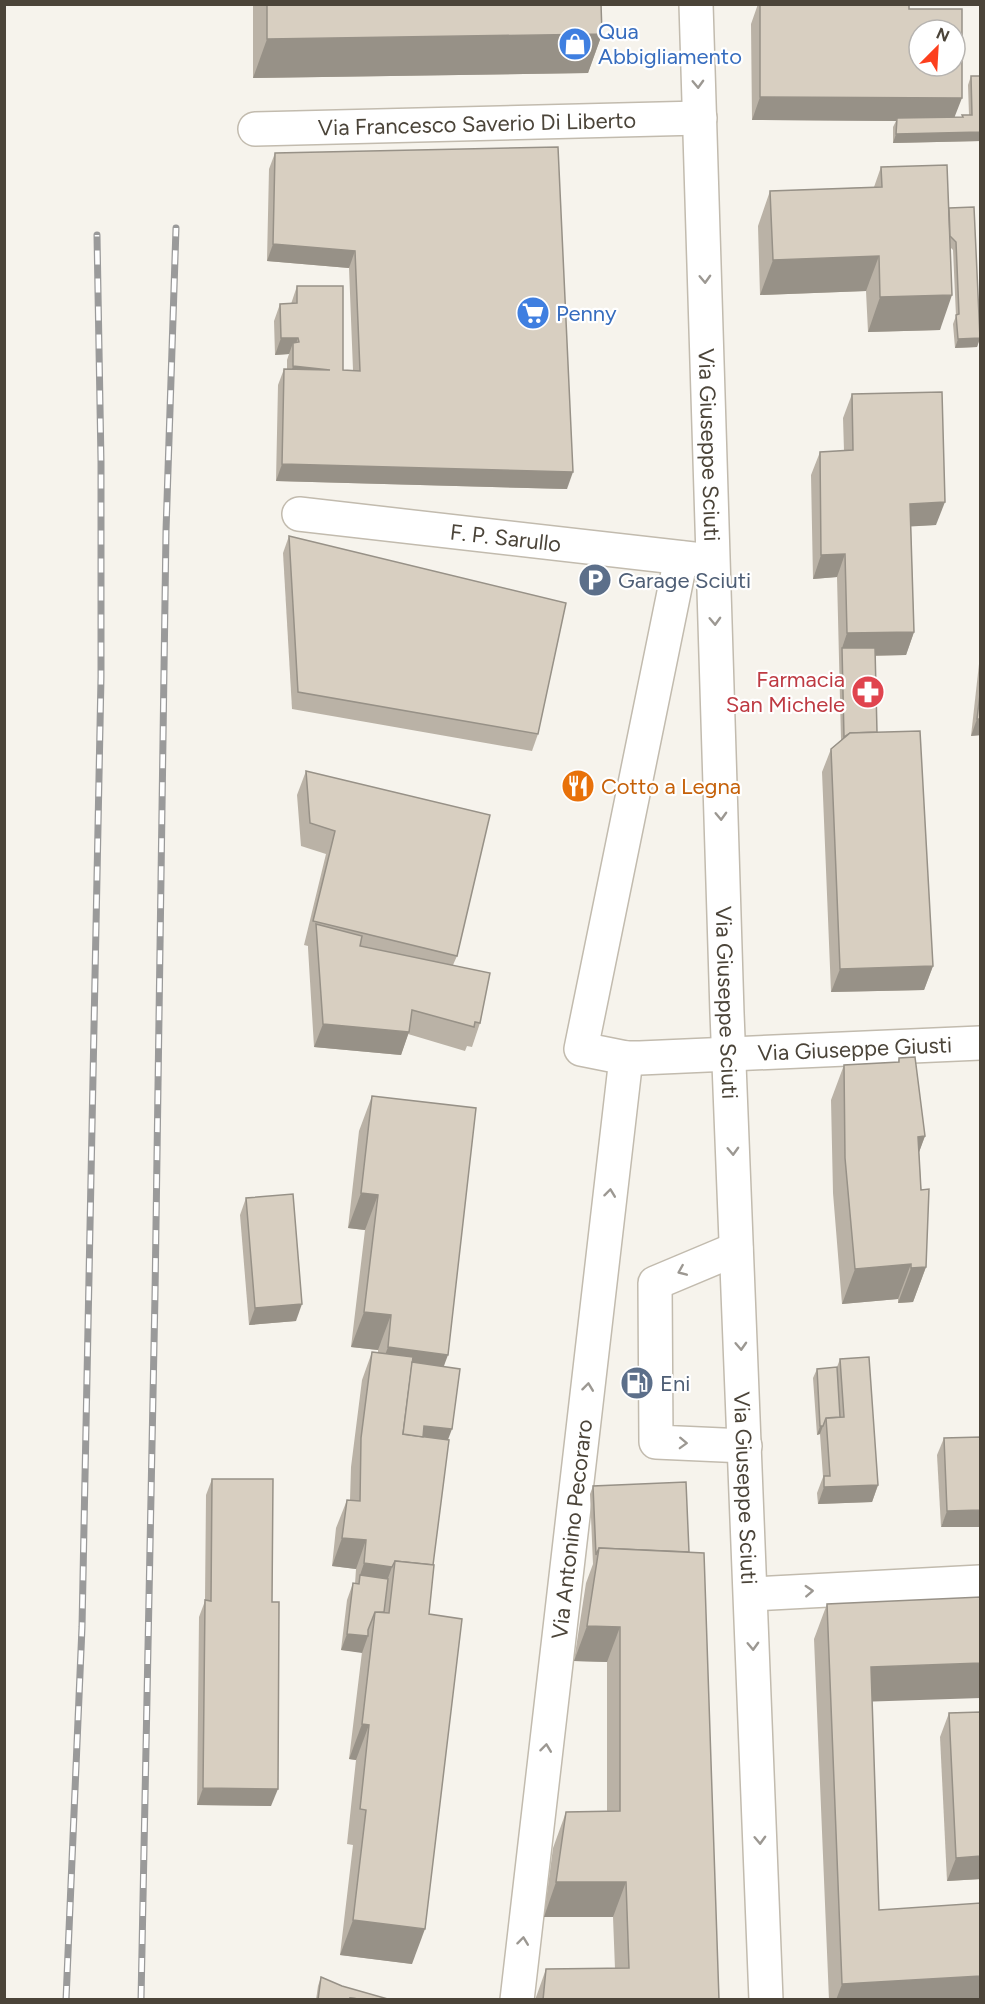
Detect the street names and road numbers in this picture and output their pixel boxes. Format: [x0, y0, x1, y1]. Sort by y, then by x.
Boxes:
street label: Via Francesco Saverio Di Liberto [318, 107, 636, 141]
street label: Via Giuseppe Sciuti [693, 348, 726, 542]
street label: F. P. Sarullo [449, 518, 563, 558]
street label: Via Giuseppe Sciuti [710, 906, 743, 1100]
street label: Via Giuseppe Giusti [757, 1031, 953, 1067]
street label: Via Giuseppe Sciuti [728, 1391, 763, 1585]
street label: Via Antonino Pecoraro [546, 1418, 598, 1641]

